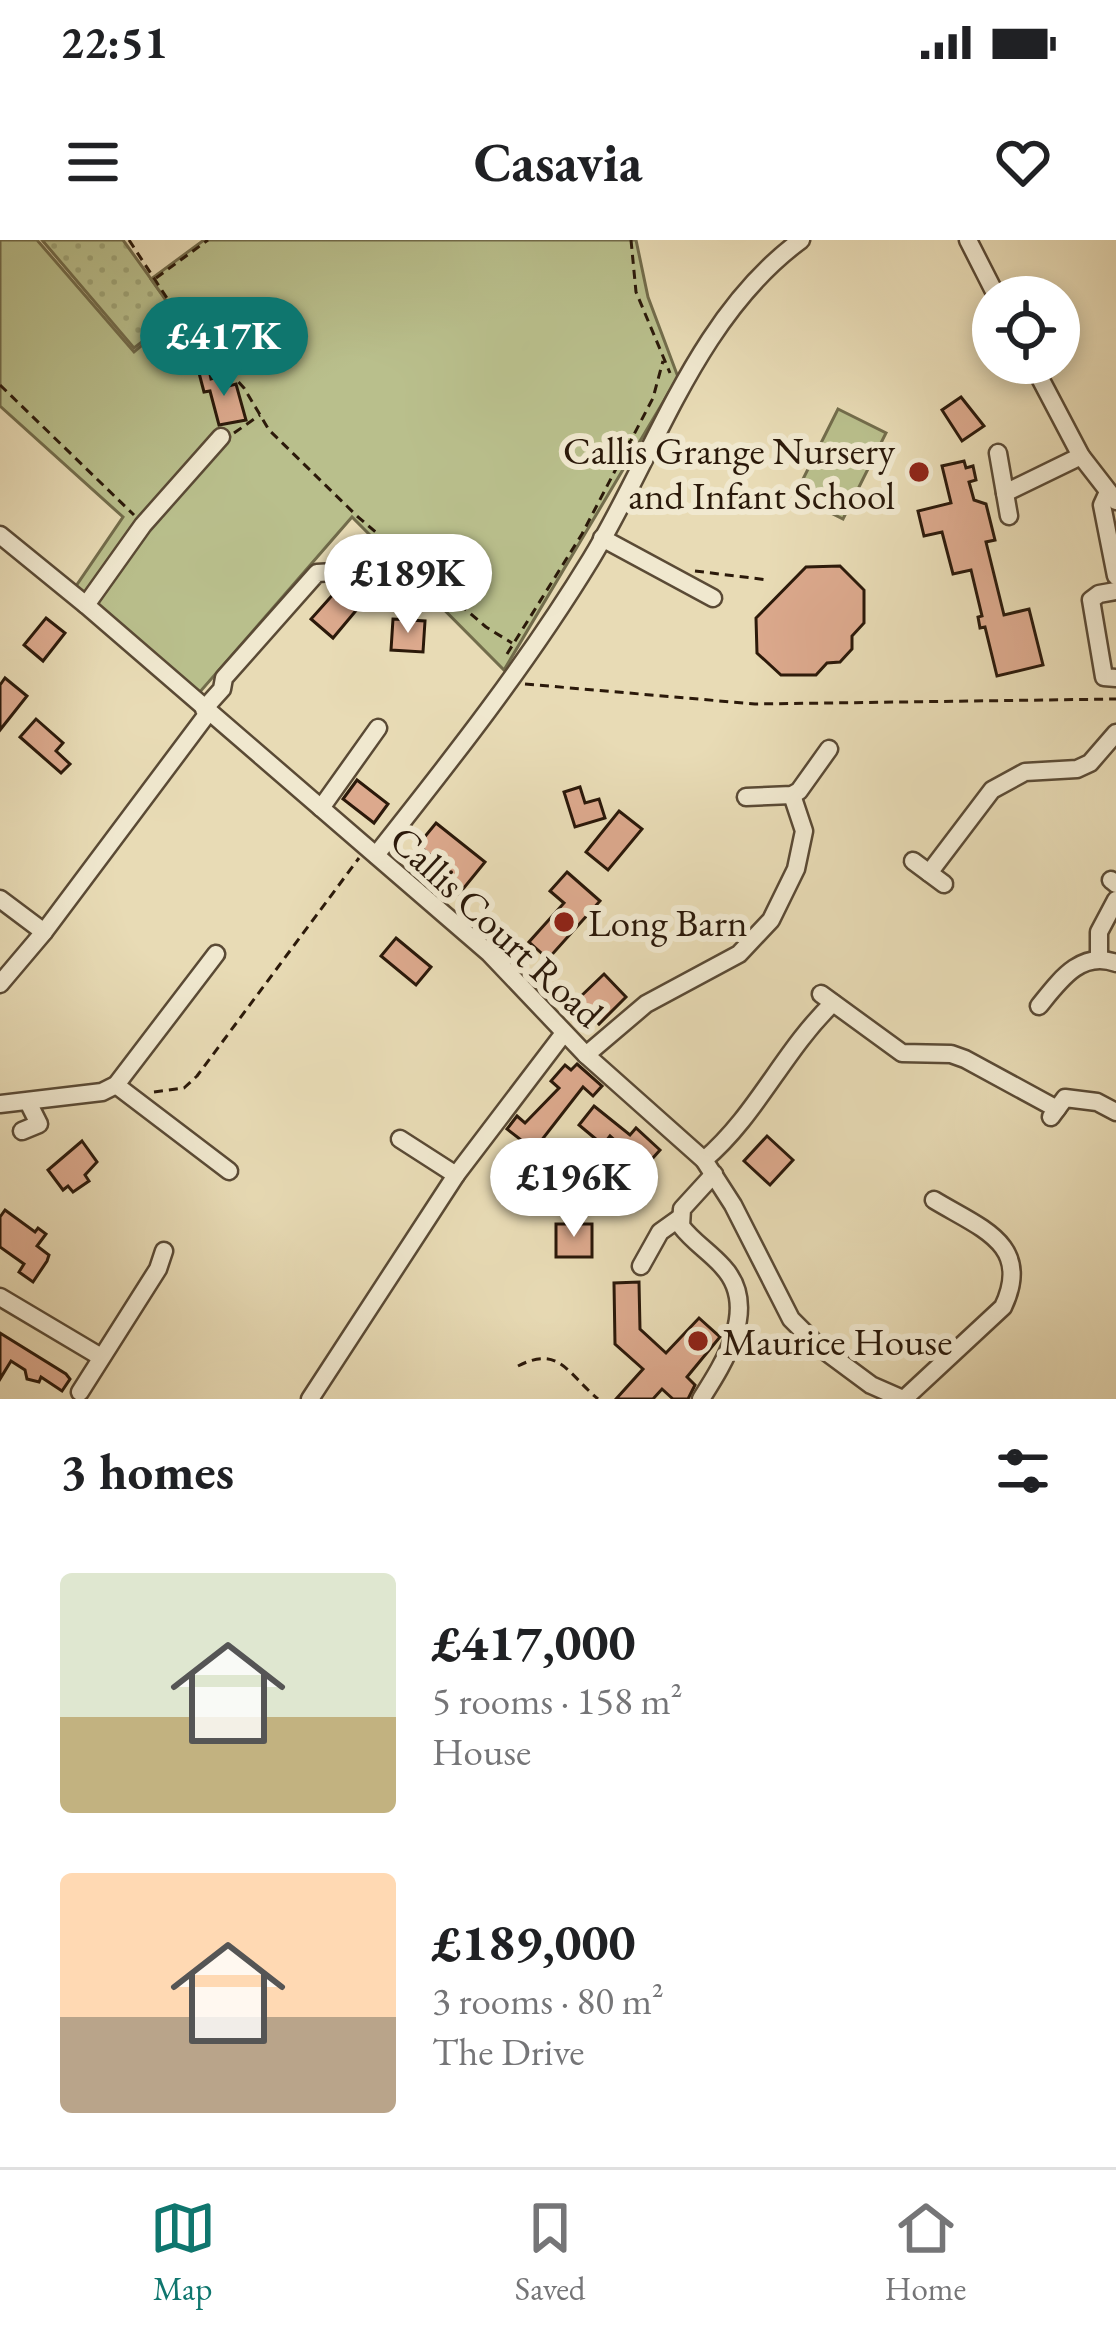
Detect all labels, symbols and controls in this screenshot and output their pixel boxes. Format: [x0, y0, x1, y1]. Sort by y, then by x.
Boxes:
text: 22:51 [60, 13, 168, 71]
text: Casavia [474, 127, 642, 197]
icon: menu [60, 129, 126, 195]
icon: heart [990, 129, 1056, 195]
map controls [972, 276, 1080, 384]
button: locate [972, 276, 1080, 384]
pin: £417K [140, 297, 308, 399]
text: £417K [167, 310, 281, 361]
place label: Callis Grange Nursery and Infant School [563, 425, 896, 521]
marker: Callis Grange Nursery and Infant School [906, 459, 932, 485]
pin: £189K [324, 534, 492, 636]
text: £189K [351, 547, 465, 598]
street label: Callis Court Road [379, 814, 615, 1039]
place label: Long Barn [588, 897, 748, 948]
marker: Long Barn [551, 909, 577, 935]
pin: £196K [490, 1138, 658, 1240]
text: £196K [517, 1151, 631, 1202]
place label: Maurice House [722, 1316, 952, 1367]
marker: Maurice House [685, 1328, 711, 1354]
text: 3 homes [60, 1438, 234, 1504]
icon: filters [990, 1438, 1056, 1504]
text: £417,000 [432, 1609, 635, 1675]
icon: home [156, 1621, 300, 1765]
text: 5 rooms · 158 m² [432, 1675, 683, 1726]
text: House [432, 1726, 531, 1777]
text: £189,000 [432, 1909, 635, 1975]
icon: home [156, 1921, 300, 2065]
text: 3 rooms · 80 m² [432, 1975, 664, 2026]
text: The Drive [432, 2026, 585, 2077]
tab: Map [150, 2195, 216, 2310]
tab: Saved [515, 2195, 586, 2310]
tab: Home [885, 2195, 966, 2310]

